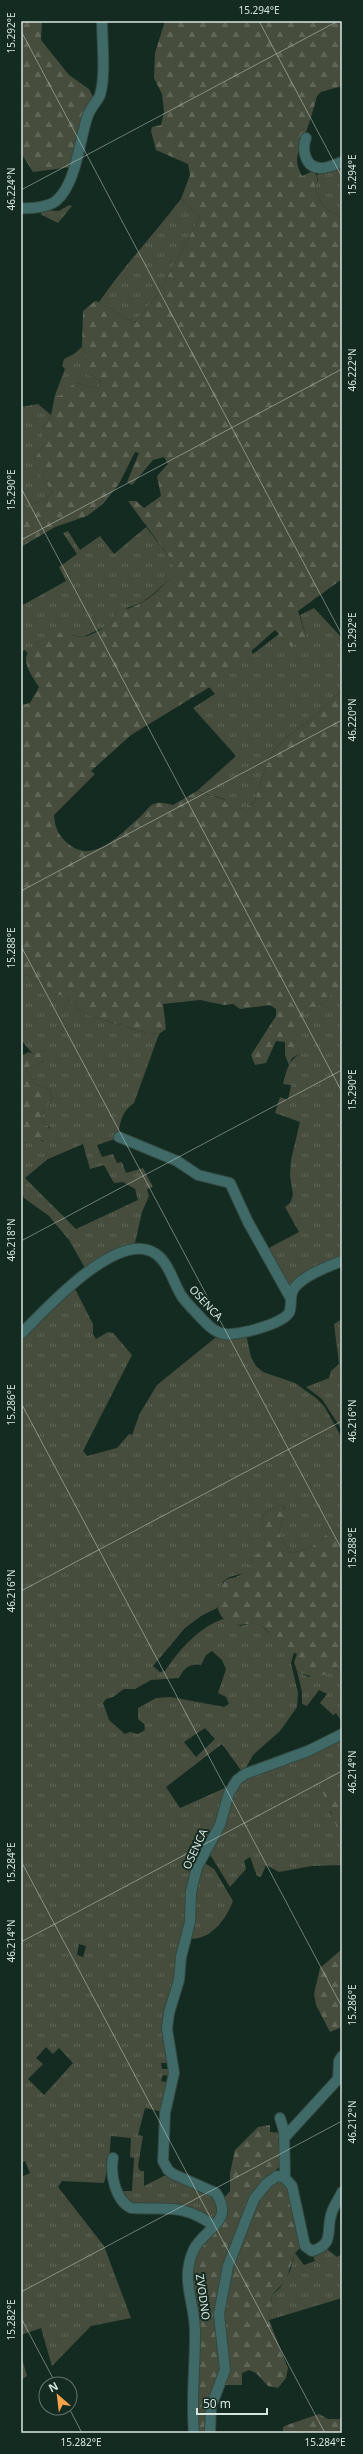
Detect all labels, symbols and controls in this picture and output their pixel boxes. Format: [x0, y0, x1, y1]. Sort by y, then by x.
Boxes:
text: 15.294°E [238, 3, 280, 17]
text: 15.292°E [4, 12, 18, 54]
text: 15.294°E [345, 154, 359, 196]
text: 46.224°N [4, 167, 18, 211]
text: 46.222°N [345, 348, 359, 392]
text: 15.290°E [4, 469, 18, 511]
text: 15.292°E [345, 612, 359, 654]
text: 46.220°N [345, 698, 359, 742]
text: 15.288°E [4, 927, 18, 969]
text: 15.290°E [345, 1069, 359, 1111]
text: 46.218°N [4, 1218, 18, 1262]
street label: OSENCA [186, 1282, 227, 1324]
text: 15.286°E [4, 1384, 18, 1426]
text: 46.216°N [345, 1399, 359, 1443]
text: 15.288°E [345, 1527, 359, 1569]
text: 46.216°N [4, 1569, 18, 1613]
text: 46.214°N [345, 1750, 359, 1794]
street label: OSENCA [179, 1825, 211, 1871]
text: 15.284°E [4, 1842, 18, 1884]
text: 46.214°N [4, 1919, 18, 1963]
text: 15.286°E [345, 1984, 359, 2026]
text: 46.212°N [345, 2100, 359, 2144]
street label: ZVODNO [193, 2273, 214, 2321]
text: 15.282°E [4, 2299, 18, 2341]
north arrow [38, 2376, 78, 2416]
text: N [46, 2378, 61, 2395]
scale bar [197, 2390, 267, 2416]
text: 50 m [203, 2395, 231, 2412]
text: 15.282°E [60, 2435, 102, 2449]
text: 15.284°E [304, 2435, 346, 2449]

